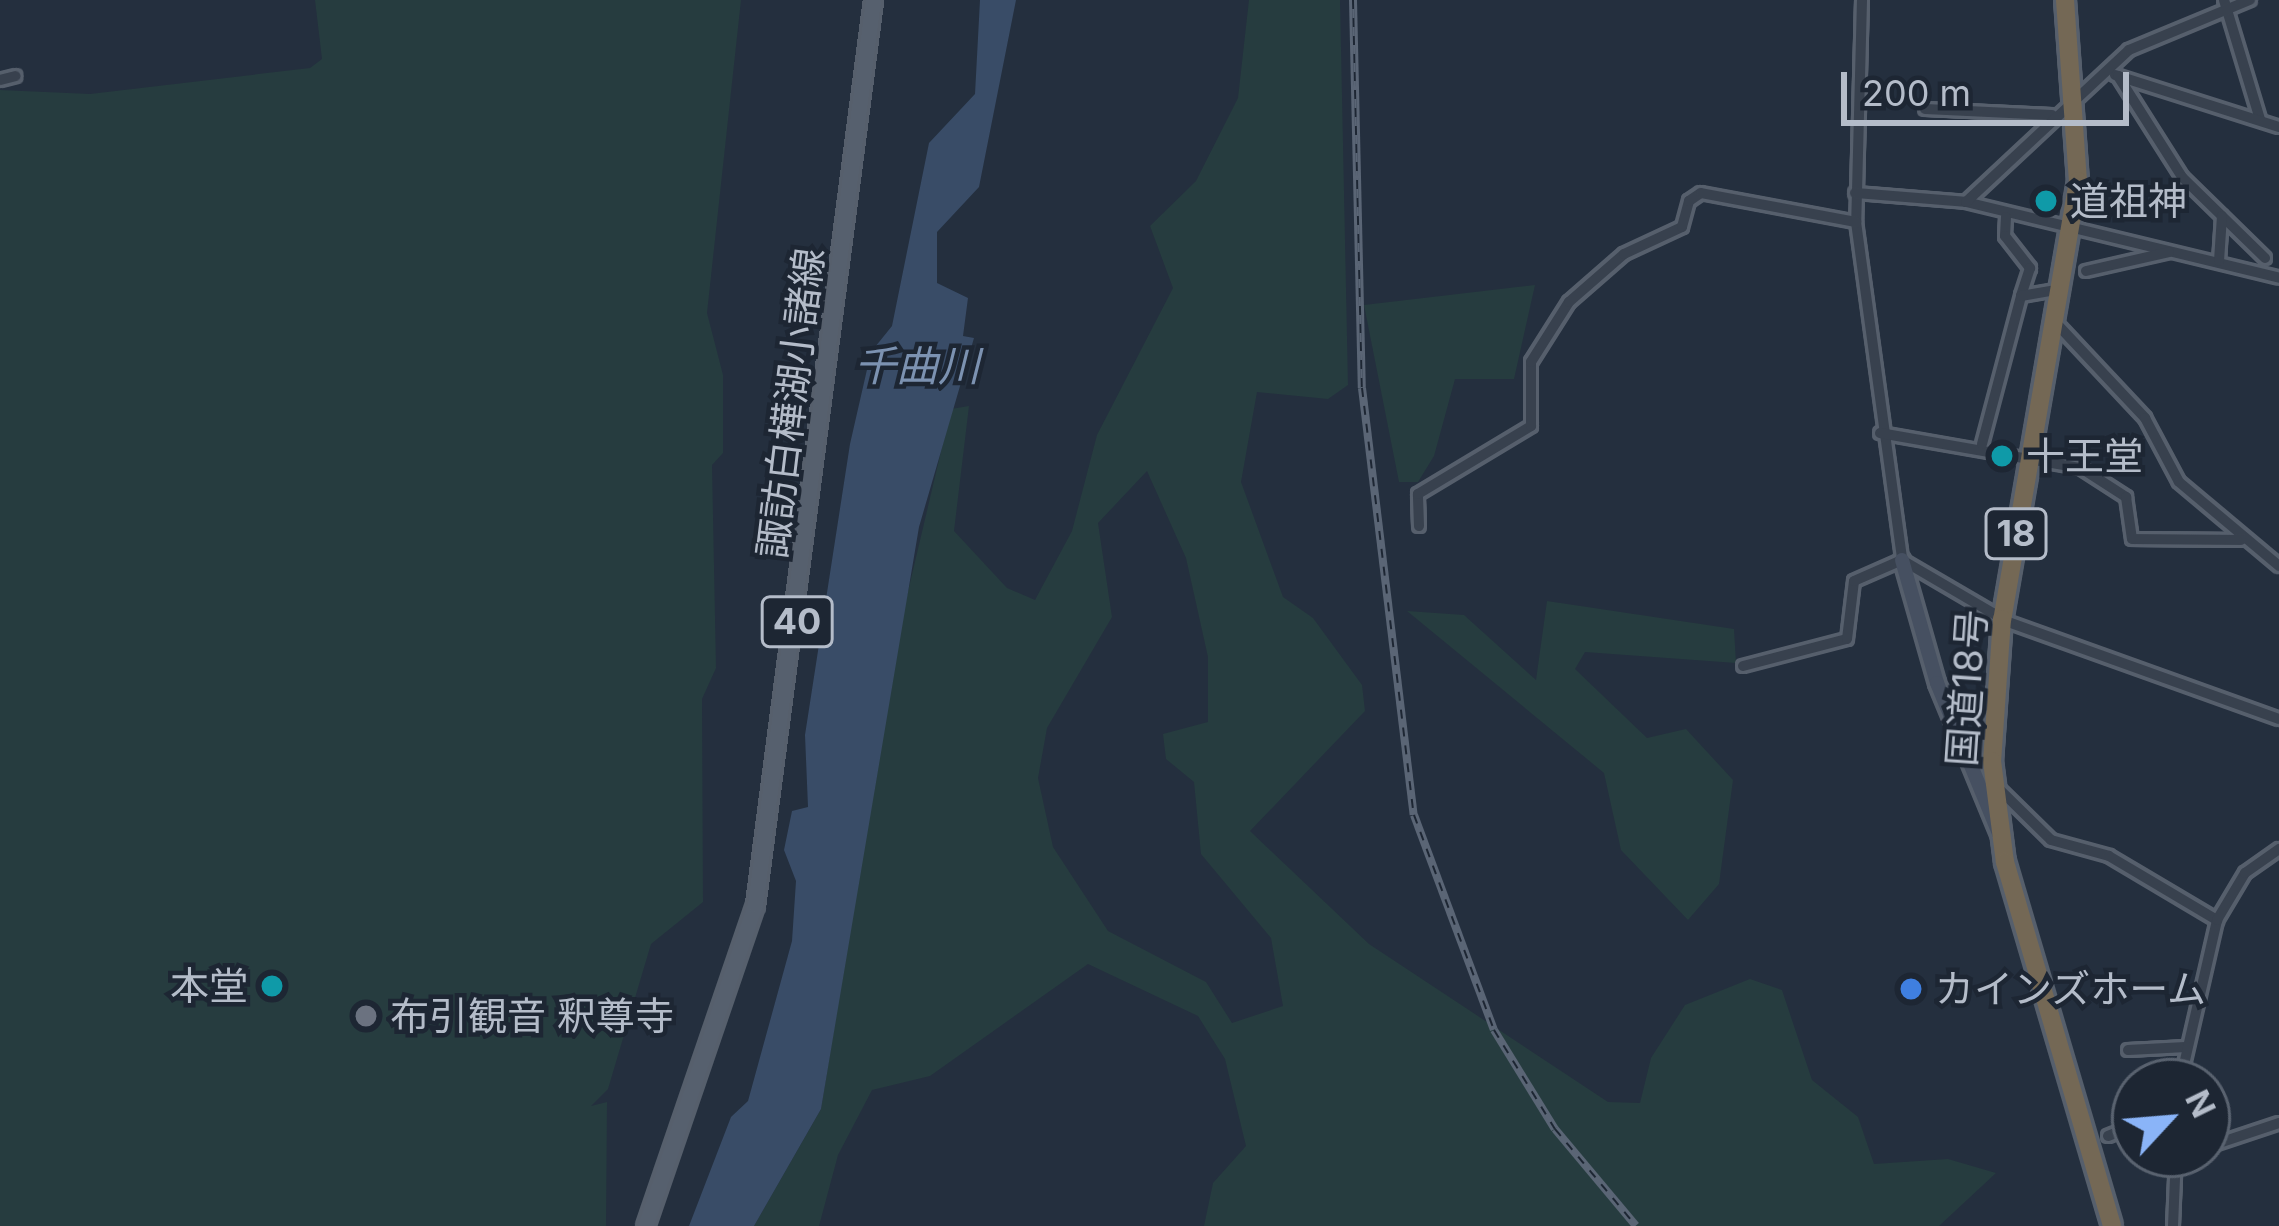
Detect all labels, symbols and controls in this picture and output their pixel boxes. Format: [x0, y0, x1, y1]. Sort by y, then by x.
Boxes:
scale bar [1847, 48, 2135, 122]
text: 200 m [1862, 71, 1971, 115]
place label: 道祖神 [2070, 178, 2187, 224]
marker: 道祖神 [2033, 188, 2059, 214]
street label: 諏訪白樺湖小諸線 [749, 245, 833, 561]
water label: 千曲川 [854, 341, 980, 391]
place label: 十王堂 [2026, 433, 2143, 479]
marker: 十王堂 [1989, 443, 2015, 469]
road number: 18 [1983, 504, 2049, 564]
road number: 40 [758, 592, 836, 652]
street label: 国道18号 [1938, 608, 1996, 768]
place label: 本堂 [170, 963, 248, 1009]
place label: カインズホーム [1935, 966, 2208, 1012]
marker: 本堂 [259, 973, 285, 999]
marker: カインズホーム [1898, 976, 1924, 1002]
place label: 布引観音 釈尊寺 [390, 993, 674, 1039]
marker: 布引観音 釈尊寺 [353, 1003, 379, 1029]
north arrow [2111, 1058, 2231, 1178]
text: N [2177, 1083, 2224, 1124]

